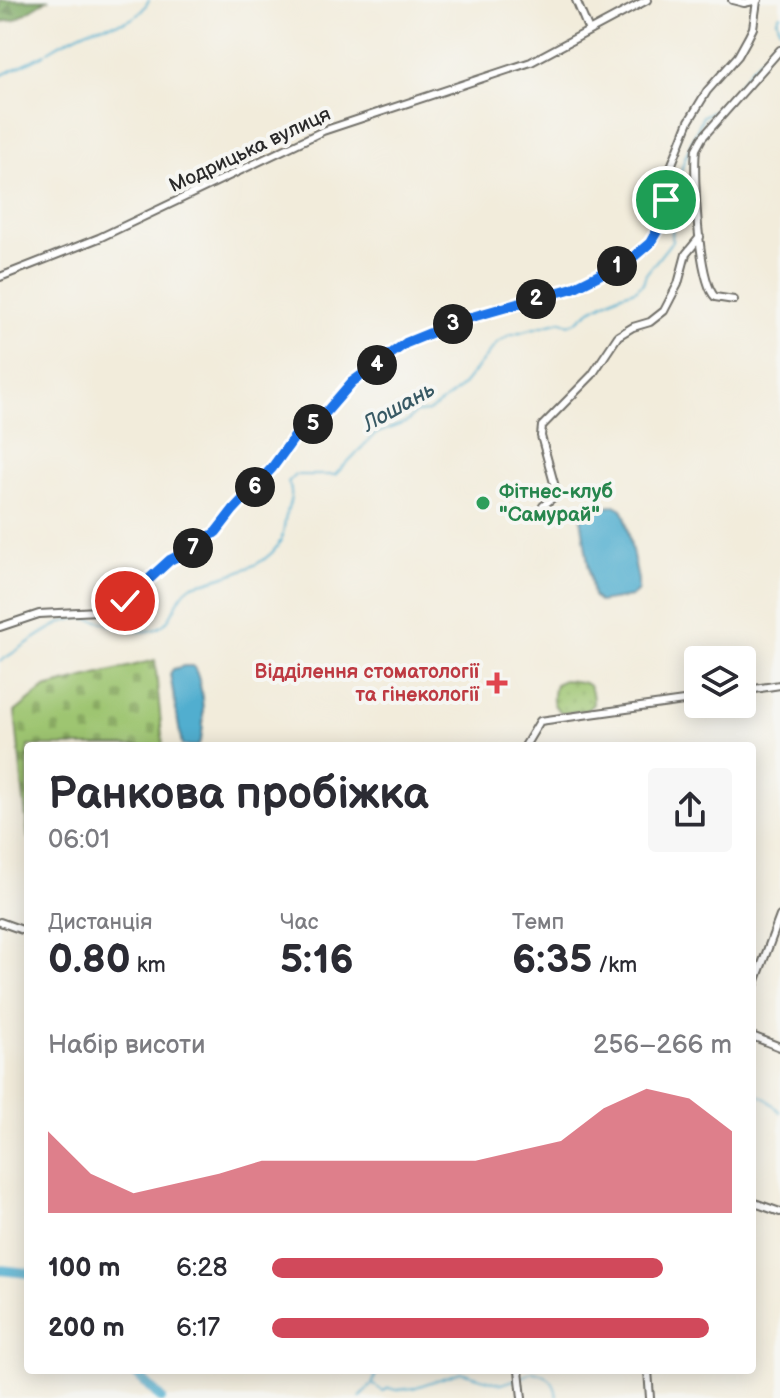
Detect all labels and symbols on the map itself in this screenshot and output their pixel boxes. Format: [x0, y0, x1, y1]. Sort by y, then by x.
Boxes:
street label: Модрицька вулиця [165, 102, 335, 198]
pin [632, 166, 700, 234]
pin: 1 [597, 246, 637, 286]
pin: 2 [516, 279, 556, 319]
pin: 3 [433, 304, 473, 344]
pin: 4 [357, 345, 397, 385]
water label: Лошань [356, 376, 440, 439]
pin: 5 [293, 404, 333, 444]
pin: 6 [235, 467, 275, 507]
place label: Фітнес-клуб "Самурай" [499, 480, 613, 527]
marker: Фітнес-клуб "Самурай" [474, 494, 492, 512]
pin: 7 [173, 528, 213, 568]
pin [91, 567, 159, 635]
place label: Відділення стоматології та гінекології [255, 660, 480, 707]
marker: Відділення стоматології та гінекології [486, 672, 508, 694]

